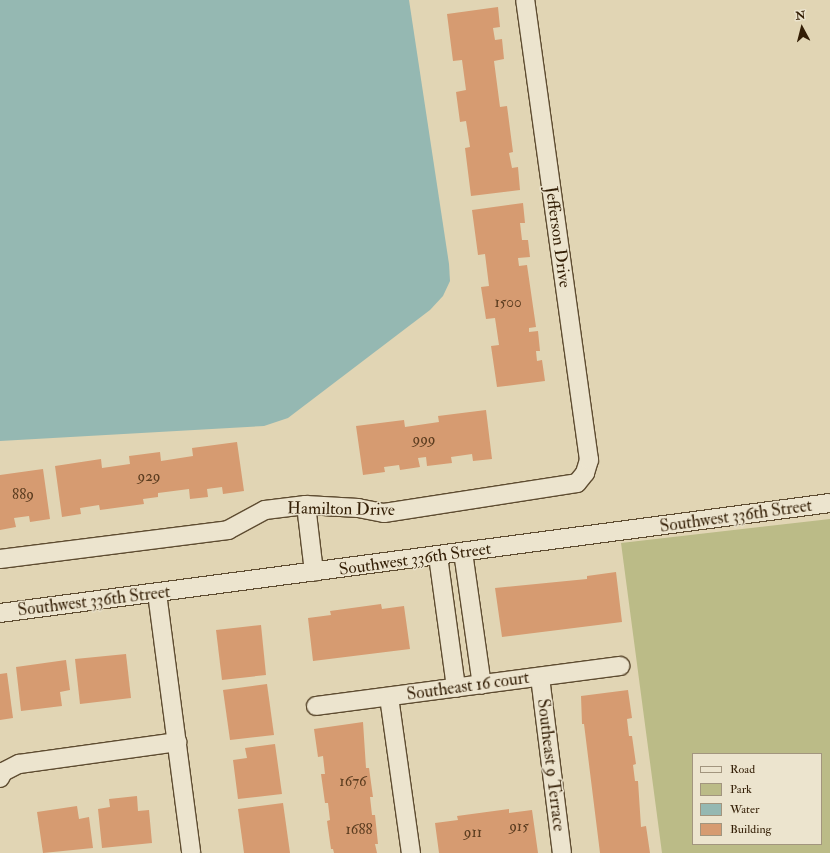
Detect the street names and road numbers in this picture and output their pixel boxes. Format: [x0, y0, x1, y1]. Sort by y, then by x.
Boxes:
street label: Jefferson Drive [541, 185, 575, 289]
street label: Southwest 336th Street [659, 495, 813, 537]
street label: Hamilton Drive [287, 498, 395, 520]
street label: Southwest 336th Street [338, 538, 492, 580]
street label: Southwest 336th Street [17, 582, 171, 620]
street label: Southeast 16 court [405, 667, 531, 705]
street label: Southeast 9 Terrace [533, 698, 569, 832]

